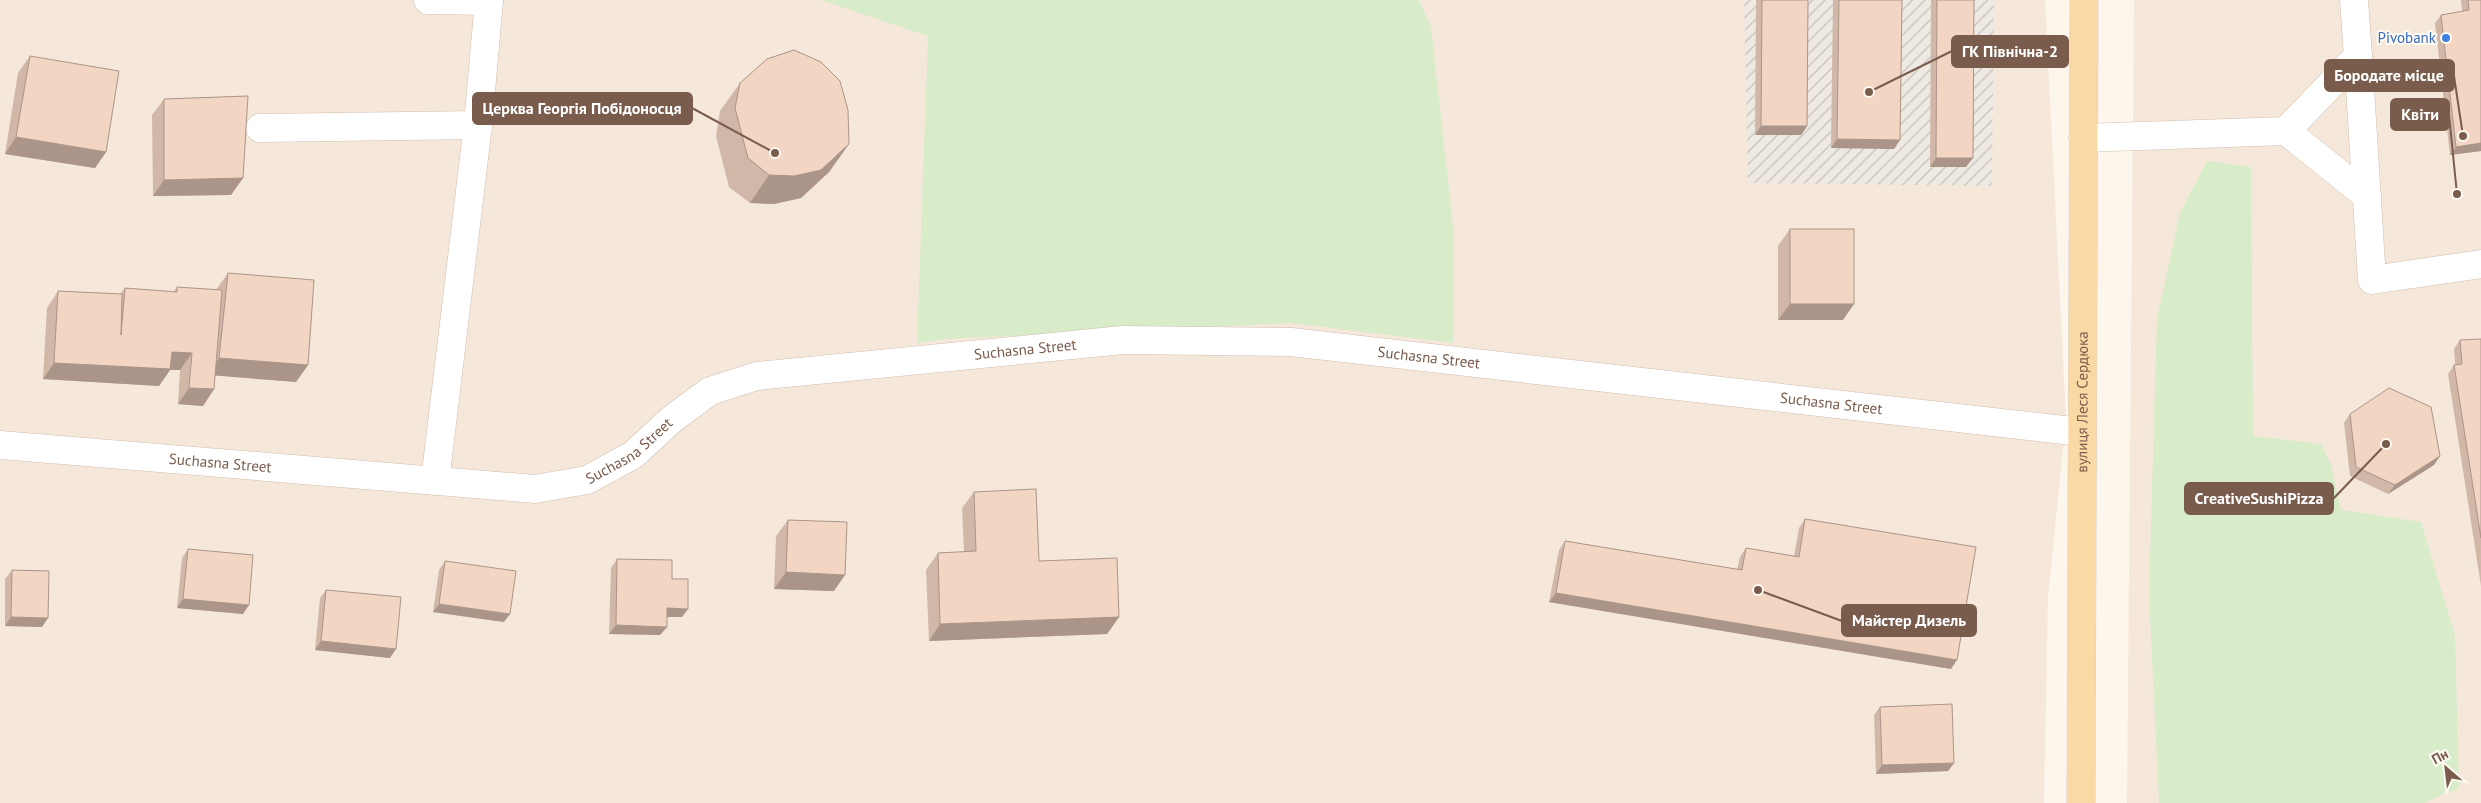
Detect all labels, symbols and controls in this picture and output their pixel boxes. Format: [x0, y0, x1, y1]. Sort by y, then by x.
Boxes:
place label: Pivobank [2378, 28, 2437, 47]
marker: Pivobank [2440, 32, 2452, 44]
callout: ГК Північна-2 [1952, 36, 2068, 67]
text: ГК Північна-2 [1962, 41, 2058, 61]
callout: Бородате місце [2325, 60, 2454, 91]
text: Бородате місце [2334, 65, 2444, 85]
callout: Церква Георгія Побідоносця [473, 93, 692, 124]
text: Церква Георгія Побідоносця [483, 98, 681, 118]
callout: Квіти [2391, 99, 2449, 130]
text: Квіти [2401, 104, 2439, 124]
street label: вулиця Леся Сердюка [2072, 331, 2092, 473]
street label: Suchasna Street [973, 335, 1077, 364]
street label: Suchasna Street [1377, 342, 1481, 372]
street label: Suchasna Street [1779, 388, 1883, 418]
street label: Suchasna Street [582, 413, 676, 488]
street label: Suchasna Street [168, 449, 272, 476]
callout: CreativeSushiPizza [2185, 483, 2333, 514]
text: CreativeSushiPizza [2195, 488, 2324, 508]
callout: Майстер Дизель [1842, 605, 1976, 636]
text: Майстер Дизель [1852, 610, 1966, 630]
north arrow [2421, 743, 2471, 793]
text: Пн [2428, 745, 2451, 768]

